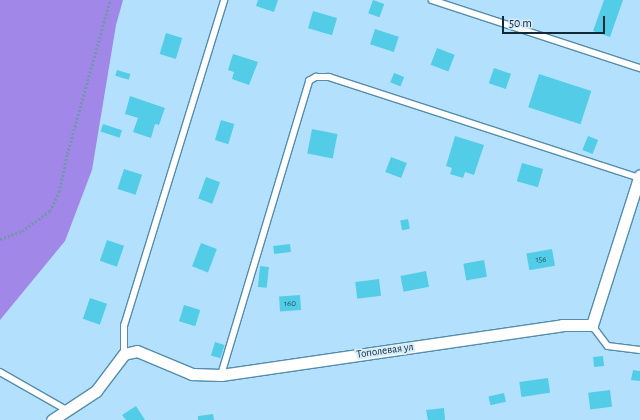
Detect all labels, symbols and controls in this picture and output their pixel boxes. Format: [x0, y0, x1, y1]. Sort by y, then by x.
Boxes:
scale bar [504, 8, 607, 34]
text: 50 m [509, 17, 532, 29]
house number: 156 [535, 255, 547, 265]
house number: 160 [284, 299, 296, 309]
street label: Тополевая ул [356, 340, 414, 362]

